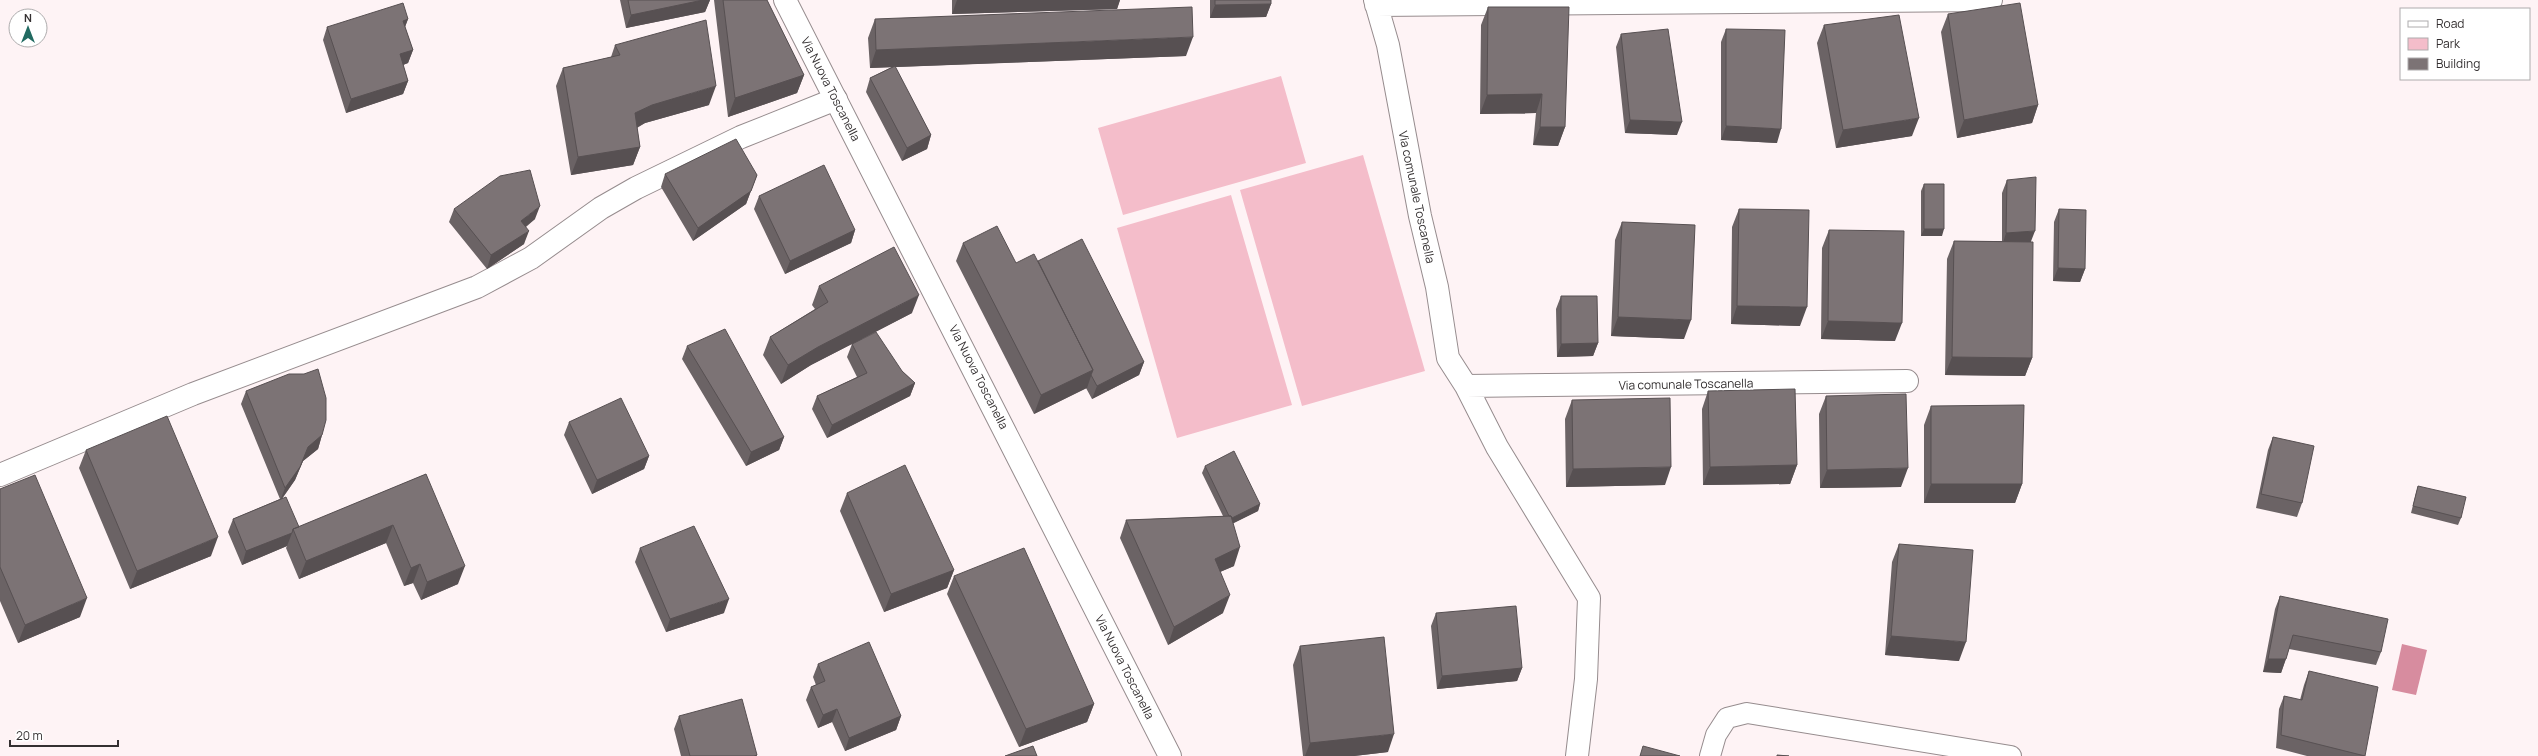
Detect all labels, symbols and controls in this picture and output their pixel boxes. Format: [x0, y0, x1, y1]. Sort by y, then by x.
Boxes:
north arrow [8, 8, 48, 48]
legend [2400, 8, 2530, 80]
text: N [24, 10, 32, 25]
text: Road [2436, 15, 2464, 32]
street label: Via Nuova Toscanella [797, 34, 865, 144]
text: Park [2436, 35, 2461, 52]
text: Building [2436, 55, 2480, 72]
street label: Via comunale Toscanella [1395, 129, 1439, 265]
street label: Via Nuova Toscanella [945, 322, 1013, 432]
street label: Via comunale Toscanella [1618, 374, 1754, 394]
street label: Via Nuova Toscanella [1091, 612, 1159, 722]
scale bar [10, 722, 118, 748]
text: 20 m [16, 727, 43, 744]

